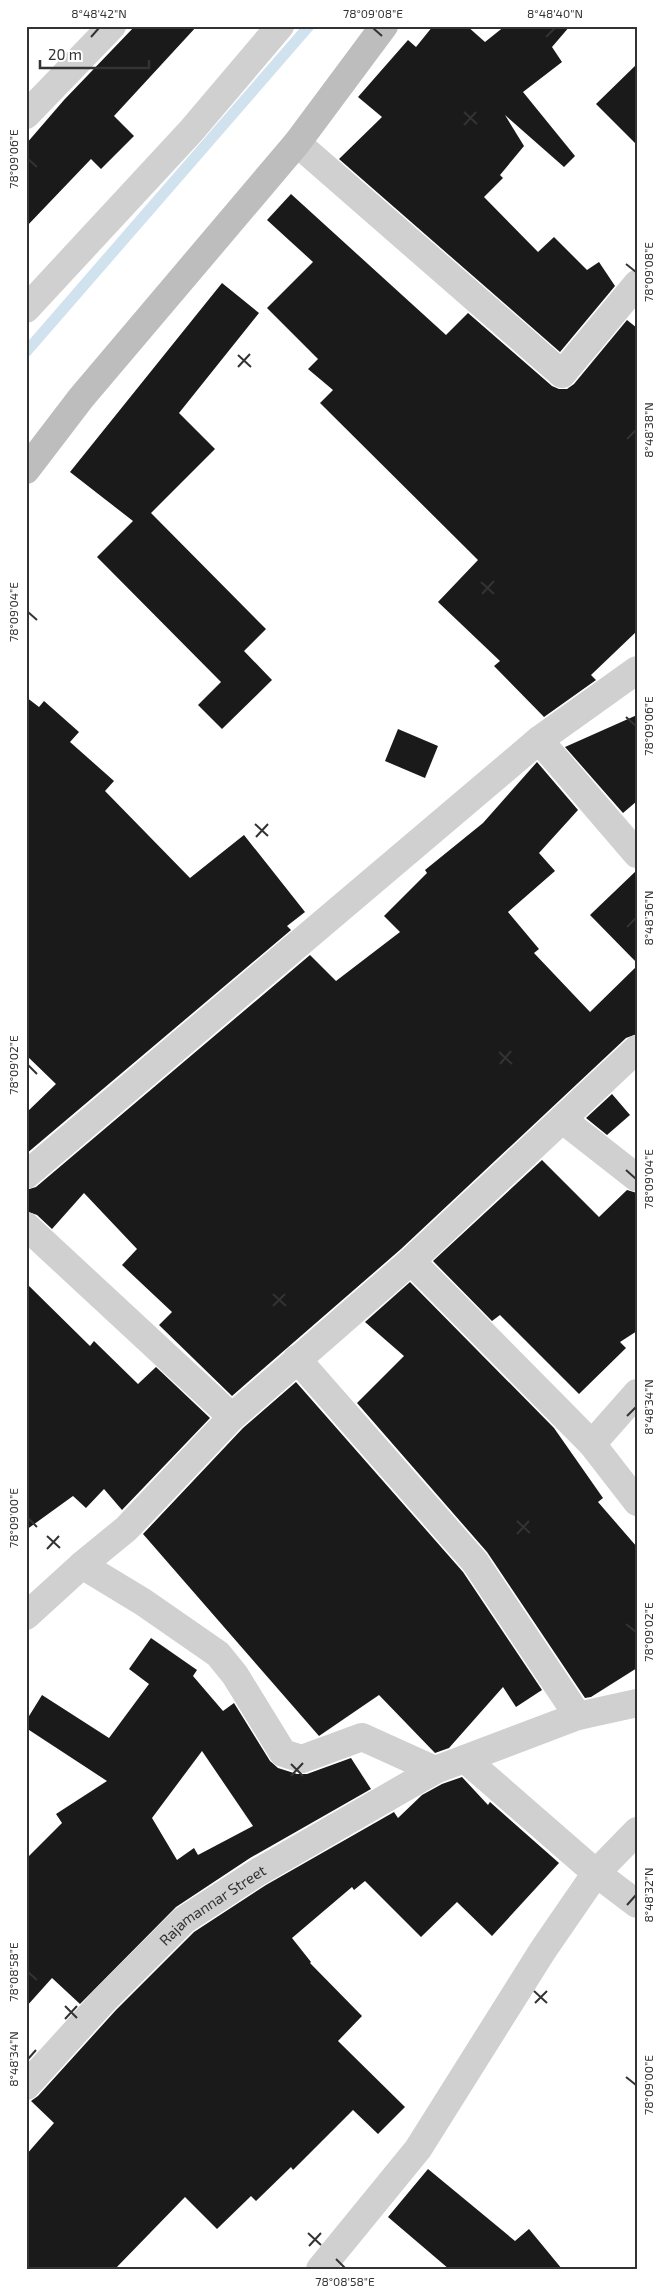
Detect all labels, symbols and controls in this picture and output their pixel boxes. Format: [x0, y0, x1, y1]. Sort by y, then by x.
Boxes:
text: 8°48'42"N [71, 6, 127, 20]
text: 78°09'08"E [343, 6, 403, 20]
text: 8°48'40"N [527, 6, 583, 20]
scale bar [40, 38, 149, 70]
text: 20 m [48, 45, 82, 63]
text: 78°09'06"E [6, 129, 20, 189]
text: 78°09'08"E [641, 242, 655, 302]
text: 8°48'38"N [641, 402, 655, 458]
text: 78°09'04"E [6, 582, 20, 642]
text: 78°09'06"E [641, 696, 655, 756]
text: 8°48'36"N [641, 890, 655, 946]
text: 78°09'02"E [6, 1035, 20, 1095]
text: 78°09'04"E [641, 1149, 655, 1209]
text: 8°48'34"N [641, 1379, 655, 1435]
text: 78°09'00"E [6, 1488, 20, 1548]
text: 78°09'02"E [641, 1602, 655, 1662]
street label: Rajamannar Street [155, 1860, 269, 1949]
text: 8°48'32"N [641, 1868, 655, 1922]
text: 78°08'58"E [6, 1942, 20, 2002]
text: 8°48'34"N [6, 2031, 20, 2087]
text: 78°09'00"E [641, 2055, 655, 2115]
text: 78°08'58"E [315, 2274, 375, 2288]

